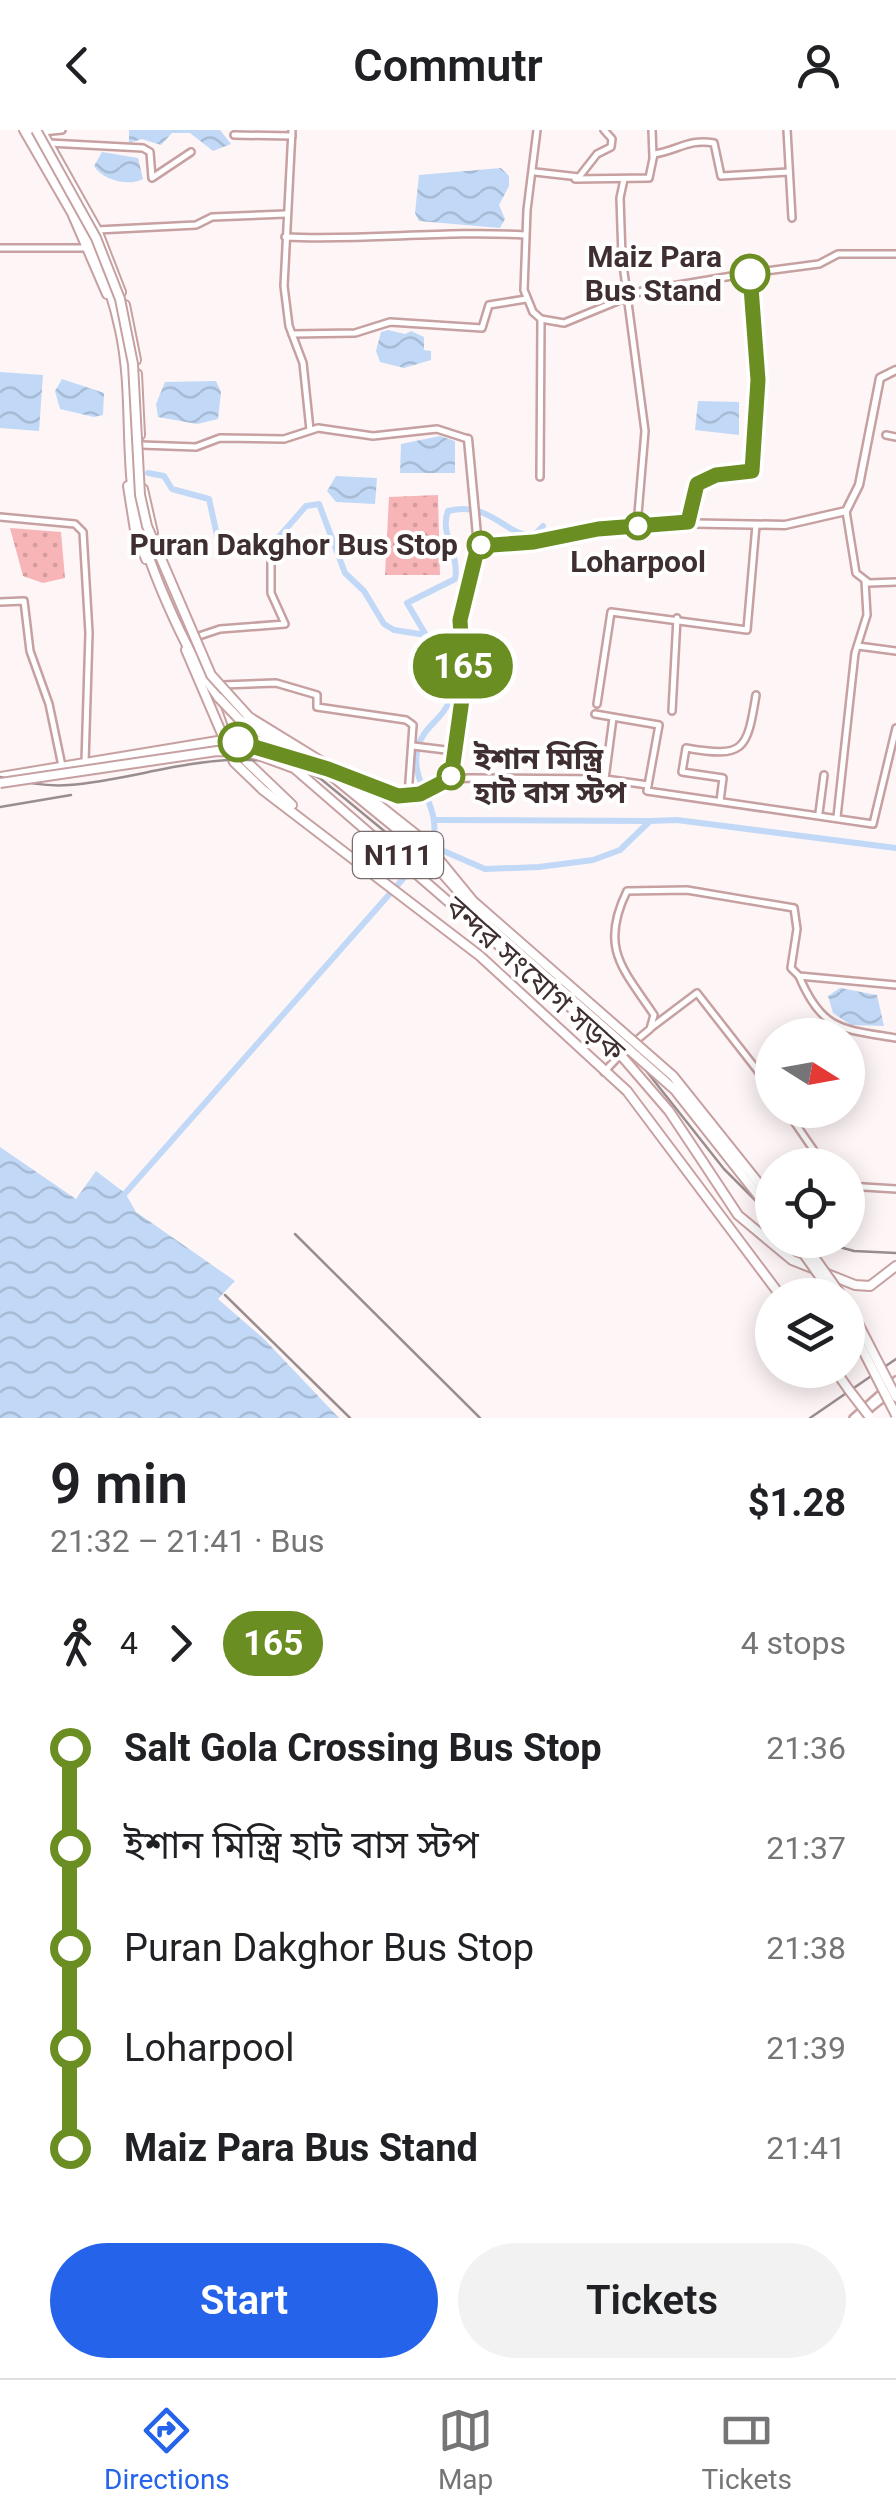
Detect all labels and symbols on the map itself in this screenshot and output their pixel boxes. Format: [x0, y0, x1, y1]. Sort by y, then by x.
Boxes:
place label: Maiz Para Bus Stand [585, 239, 722, 308]
marker: Maiz Para Bus Stand [731, 255, 769, 293]
marker: Loharpool [625, 513, 651, 539]
place label: Puran Dakghor Bus Stop [130, 527, 458, 562]
marker: Puran Dakghor Bus Stop [468, 532, 494, 558]
place label: Loharpool [570, 544, 706, 579]
line badge: 165 [406, 634, 520, 698]
unlabelled marker [219, 723, 257, 761]
place label: ইশান মিস্ত্রি হাট বাস স্টপ [473, 741, 627, 810]
marker: ইশান মিস্ত্রি হাট বাস স্টপ [438, 763, 464, 789]
road number: N111 [353, 832, 443, 878]
street label: বন্দর সংযোগ সড়ক [438, 888, 633, 1069]
north arrow [755, 1018, 865, 1128]

